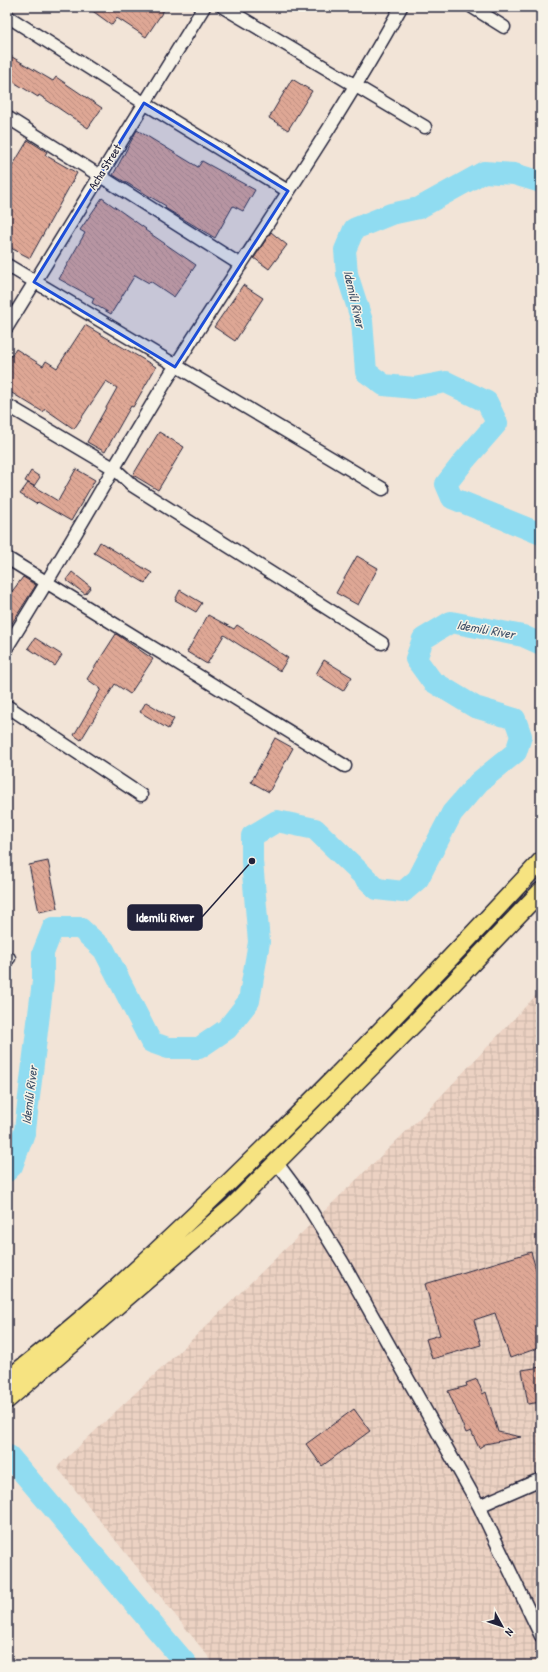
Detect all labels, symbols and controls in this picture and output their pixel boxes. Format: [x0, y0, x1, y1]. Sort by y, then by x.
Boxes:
street label: Acha Street [84, 140, 126, 193]
water label: Idemili River [340, 268, 371, 332]
water label: Idemili River [456, 615, 518, 643]
callout: Idemili River [128, 905, 202, 930]
text: Idemili River [136, 908, 195, 926]
water label: Idemili River [16, 1063, 42, 1125]
north arrow [482, 1606, 522, 1646]
text: N [502, 1626, 517, 1639]

